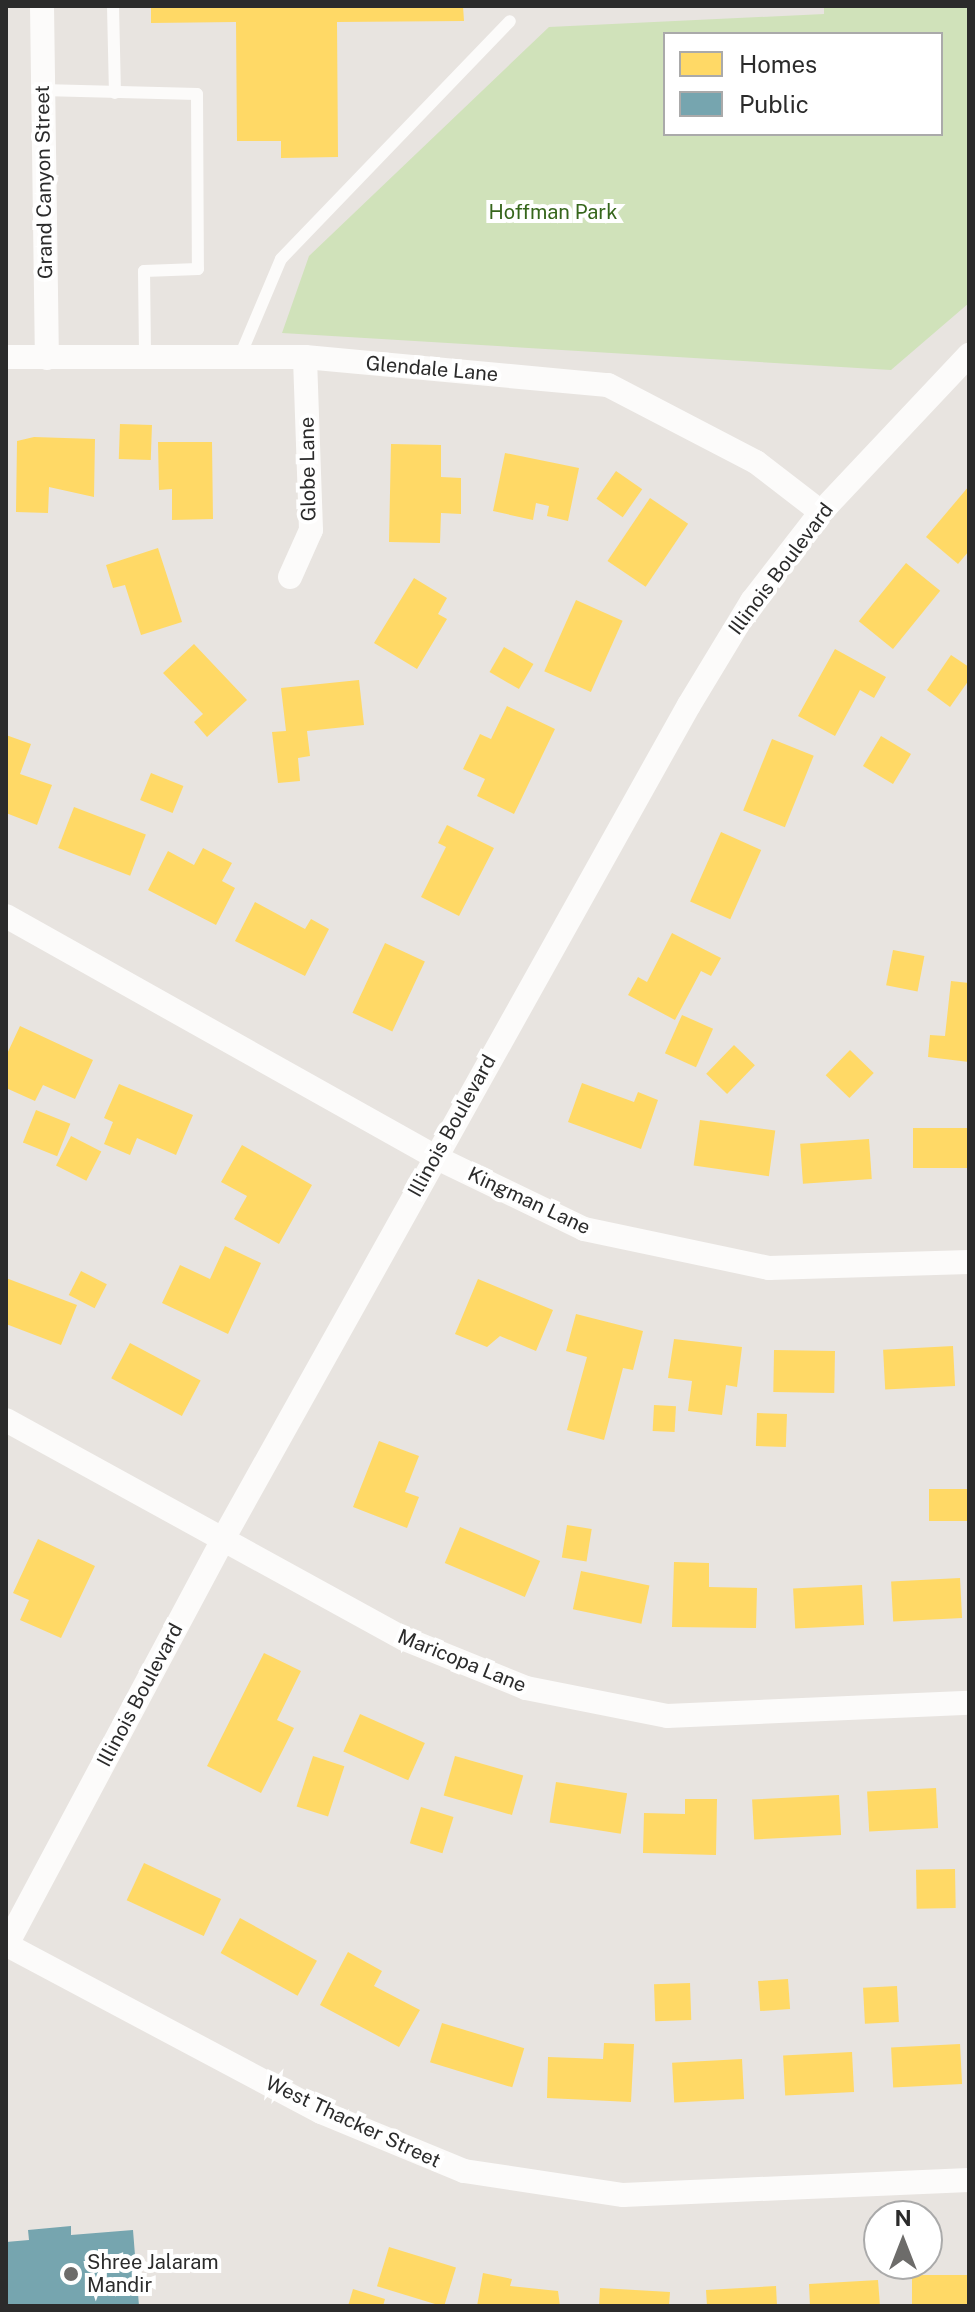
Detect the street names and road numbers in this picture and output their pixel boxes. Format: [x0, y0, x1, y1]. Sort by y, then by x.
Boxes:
street label: Grand Canyon Street [30, 85, 58, 279]
street label: Glendale Lane [365, 351, 499, 387]
street label: Globe Lane [295, 416, 321, 522]
street label: Illinois Boulevard [724, 498, 838, 640]
street label: Illinois Boulevard [403, 1051, 501, 1201]
street label: Kingman Lane [464, 1162, 594, 1240]
street label: Illinois Boulevard [92, 1619, 188, 1771]
street label: Maricopa Lane [394, 1624, 530, 1698]
street label: West Thacker Street [262, 2071, 444, 2173]

